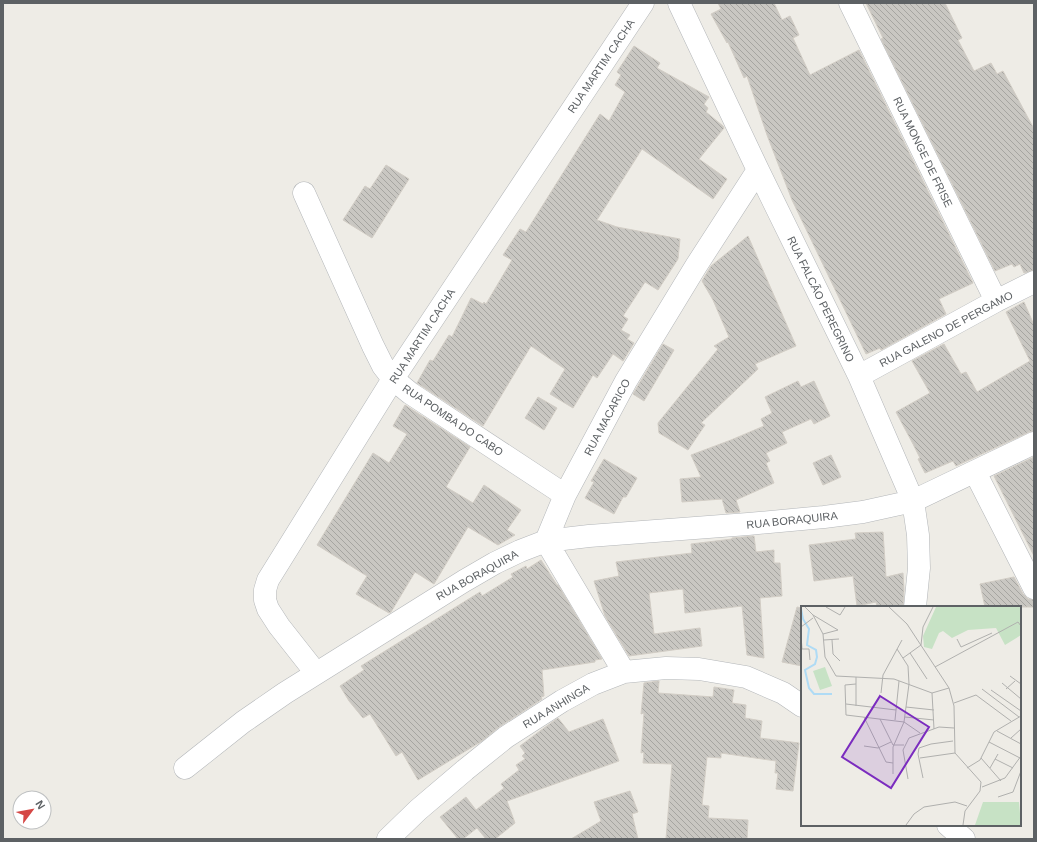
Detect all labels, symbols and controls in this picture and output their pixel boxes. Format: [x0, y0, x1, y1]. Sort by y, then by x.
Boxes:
street label: RUA MARTIM CACHA [565, 16, 637, 115]
street label: RUA MONGE DE FRISE [891, 95, 955, 209]
street label: RUA FALCÃO PEREGRINO [785, 234, 857, 364]
street label: RUA MARTIM CACHA [387, 286, 457, 386]
street label: RUA GALENO DE PERGAMO [877, 288, 1015, 369]
street label: RUA MACARICO [582, 376, 632, 457]
street label: RUA POMBA DO CABO [400, 382, 506, 458]
street label: RUA BORAQUIRA [746, 509, 839, 531]
street label: RUA BORAQUIRA [434, 547, 521, 602]
inset map [801, 606, 1021, 826]
street label: RUA ANHINGA [521, 681, 592, 731]
north arrow [12, 790, 52, 830]
text: N [33, 798, 48, 811]

